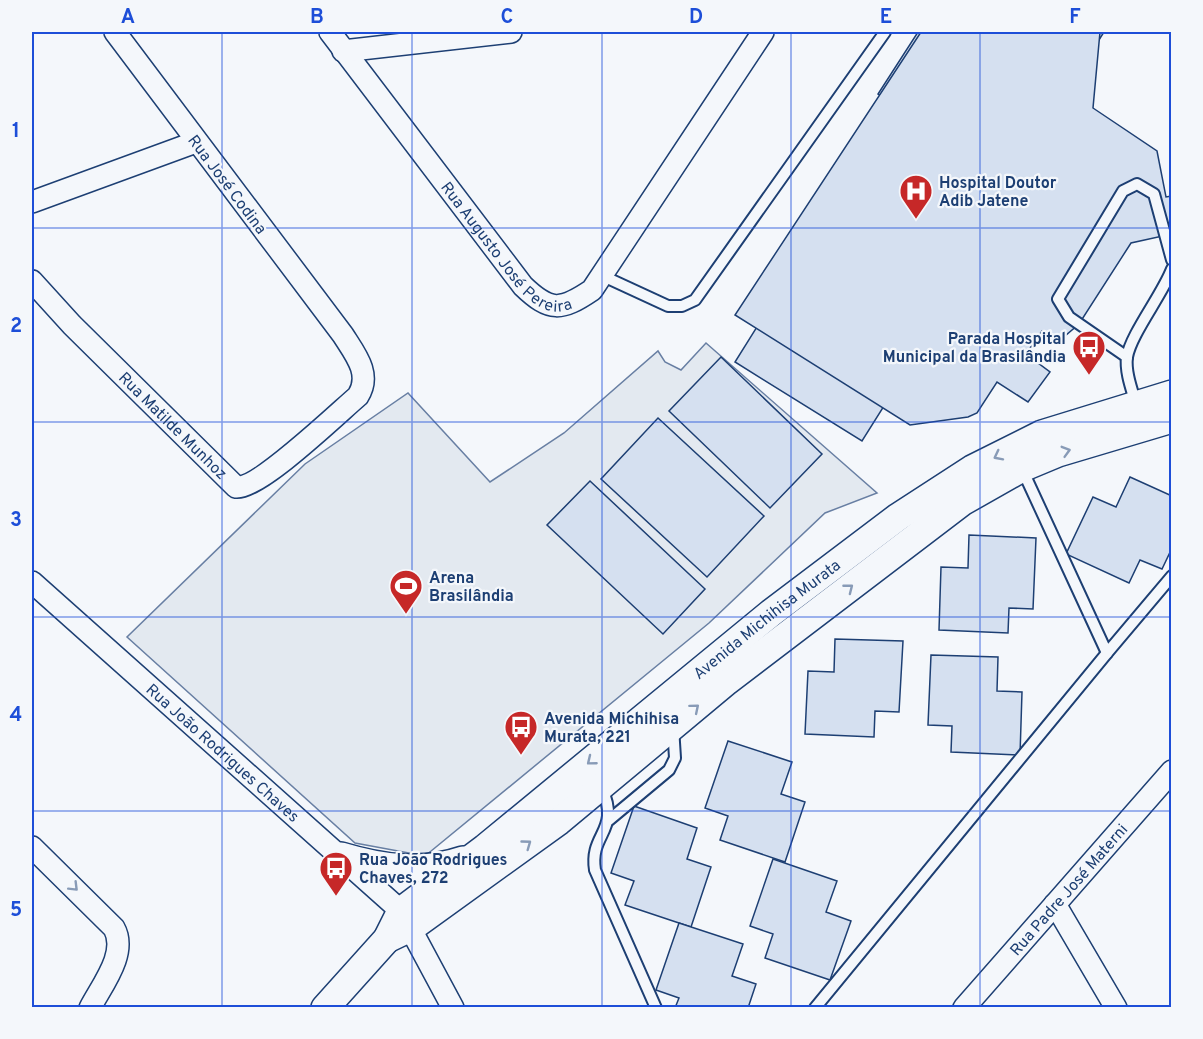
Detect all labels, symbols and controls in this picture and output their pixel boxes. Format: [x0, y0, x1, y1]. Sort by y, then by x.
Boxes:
text: A [121, 5, 135, 31]
text: B [310, 5, 324, 31]
text: C [501, 5, 513, 31]
text: D [689, 5, 703, 31]
text: E [880, 5, 892, 31]
text: F [1069, 5, 1081, 31]
text: 1 [12, 119, 20, 145]
street label: Rua José Codina [183, 132, 270, 239]
hospital icon: Hospital Doutor Adib Jatene [898, 173, 934, 220]
place label: Hospital Doutor Adib Jatene [939, 174, 1057, 212]
street label: Rua Augusto José Pereira [435, 179, 575, 318]
text: 2 [10, 314, 22, 340]
bus stop icon: Parada Hospital Municipal da Brasilândia [1071, 329, 1107, 376]
place label: Parada Hospital Municipal da Brasilândia [883, 330, 1066, 368]
street label: Rua Matilde Munhoz [113, 369, 231, 485]
one-way arrow [1060, 446, 1071, 458]
one-way arrow [994, 449, 1005, 460]
text: 3 [10, 508, 22, 534]
street label: Avenida Michihisa Murata [690, 556, 845, 685]
sports icon: Arena Brasilândia [388, 568, 424, 615]
place label: Arena Brasilândia [429, 569, 514, 607]
one-way arrow [842, 584, 853, 595]
street label: Rua João Rodrigues Chaves [141, 680, 303, 827]
text: 4 [10, 703, 22, 729]
one-way arrow [688, 704, 699, 715]
bus stop icon: Avenida Michihisa Murata, 221 [503, 709, 539, 756]
place label: Avenida Michihisa Murata, 221 [544, 710, 679, 748]
one-way arrow [587, 754, 598, 765]
street label: Rua Padre José Materni [1006, 820, 1133, 961]
one-way arrow [521, 840, 532, 851]
bus stop icon: Rua João Rodrigues Chaves, 272 [318, 850, 354, 897]
place label: Rua João Rodrigues Chaves, 272 [359, 851, 507, 889]
one-way arrow [66, 880, 77, 891]
text: 5 [10, 898, 22, 924]

